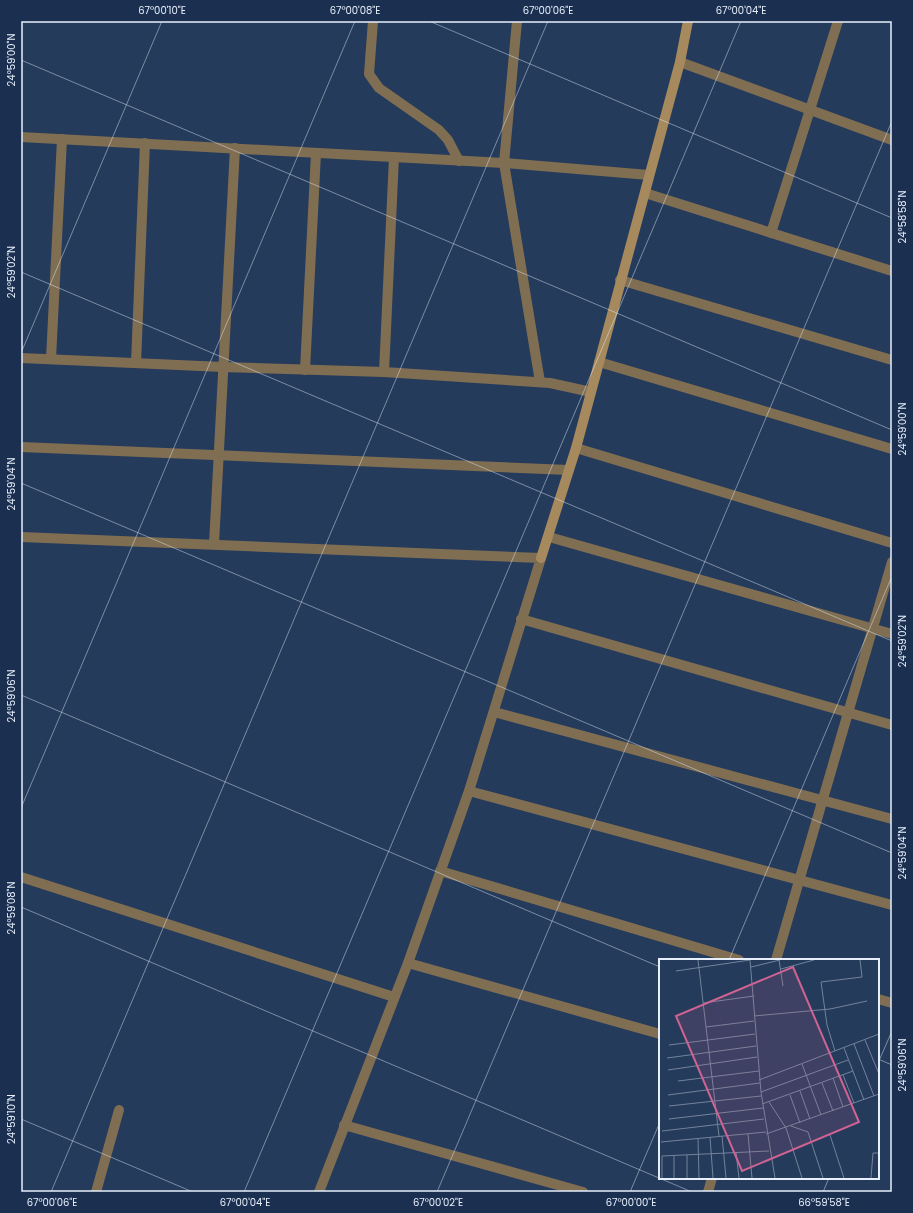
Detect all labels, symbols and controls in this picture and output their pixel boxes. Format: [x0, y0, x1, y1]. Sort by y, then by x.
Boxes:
text: 67°00'10"E [138, 3, 186, 18]
text: 67°00'08"E [330, 3, 380, 18]
text: 67°00'06"E [523, 3, 573, 18]
text: 67°00'04"E [716, 3, 766, 18]
text: 24°59'00"N [4, 34, 19, 86]
text: 24°58'58"N [895, 191, 910, 243]
text: 24°59'02"N [4, 246, 19, 298]
text: 24°59'00"N [895, 403, 910, 455]
text: 24°59'04"N [4, 458, 19, 510]
text: 24°59'02"N [895, 615, 910, 667]
text: 24°59'06"N [4, 670, 19, 722]
text: 24°59'04"N [895, 827, 910, 879]
text: 24°59'08"N [4, 882, 19, 934]
inset map [659, 959, 879, 1179]
text: 24°59'06"N [895, 1039, 910, 1091]
text: 24°59'10"N [4, 1094, 19, 1144]
text: 67°00'06"E [27, 1195, 77, 1210]
text: 67°00'04"E [220, 1195, 270, 1210]
text: 67°00'02"E [413, 1195, 463, 1210]
text: 67°00'00"E [606, 1195, 656, 1210]
text: 66°59'58"E [798, 1195, 850, 1210]

